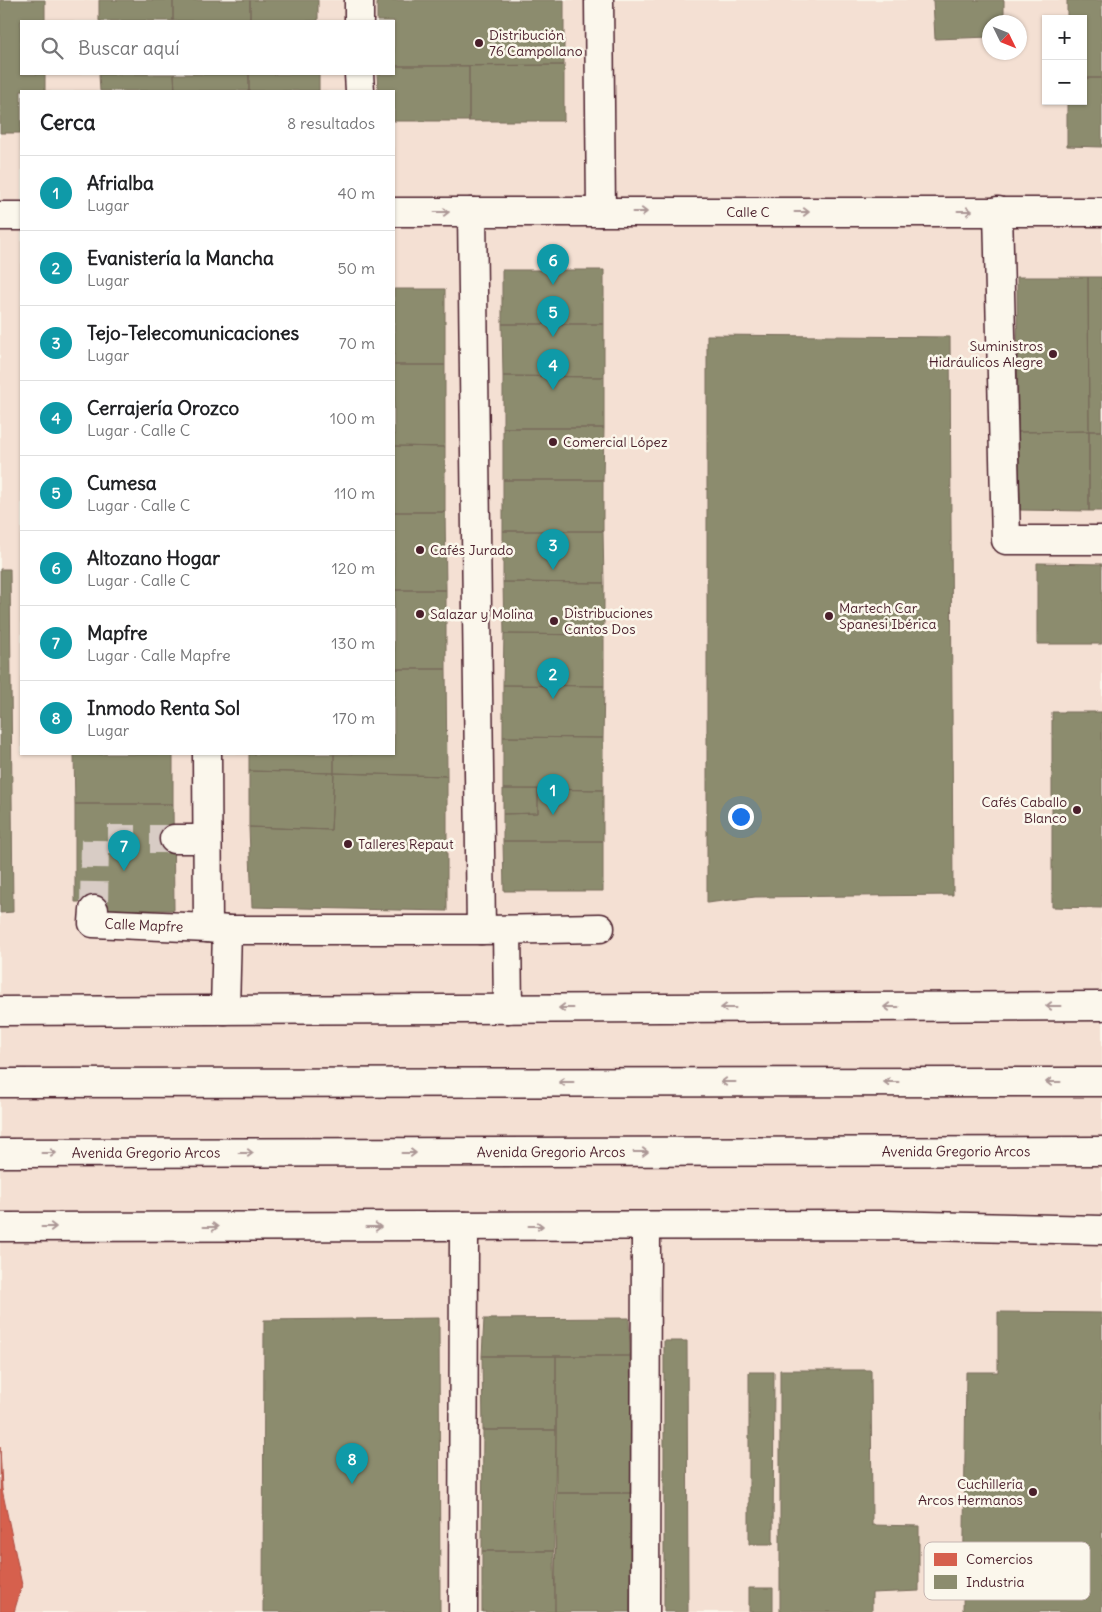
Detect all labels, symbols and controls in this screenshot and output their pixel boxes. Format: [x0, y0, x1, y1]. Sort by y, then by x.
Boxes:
north arrow [982, 15, 1027, 60]
map controls [1042, 15, 1087, 105]
button: + [1042, 15, 1087, 60]
search box [20, 20, 395, 75]
place label: Distribución 76 Campollano [489, 26, 583, 60]
icon: search [38, 34, 66, 62]
text: Buscar aquí [78, 36, 179, 60]
marker: Distribución 76 Campollano [473, 37, 485, 49]
button: − [1042, 60, 1087, 105]
text: Cerca [40, 109, 95, 136]
text: 8 resultados [287, 113, 375, 133]
text: Afrialba [87, 171, 154, 195]
text: 1 [53, 183, 59, 203]
text: 40 m [337, 183, 375, 203]
text: Lugar [87, 195, 129, 215]
street label: Calle C [726, 203, 770, 221]
one-way arrow [956, 206, 973, 216]
one-way arrow [434, 207, 450, 217]
one-way arrow [632, 207, 648, 217]
one-way arrow [794, 207, 810, 217]
pin: 6 [537, 244, 569, 285]
text: Evanistería la Mancha [87, 246, 274, 270]
text: 2 [52, 258, 60, 278]
text: 50 m [337, 258, 375, 278]
text: Lugar [87, 270, 129, 290]
pin: 5 [537, 296, 569, 337]
text: Tejo-Telecomunicaciones [87, 321, 299, 345]
text: 3 [51, 333, 61, 353]
text: 70 m [339, 333, 375, 353]
place label: Suministros Hidráulicos Alegre [929, 337, 1043, 371]
text: Lugar [87, 345, 129, 365]
marker: Suministros Hidráulicos Alegre [1047, 348, 1059, 360]
pin: 4 [537, 349, 569, 390]
text: Cerrajería Orozco [87, 396, 239, 420]
text: 4 [51, 408, 61, 428]
text: 100 m [330, 408, 375, 428]
text: Lugar · Calle C [87, 420, 190, 440]
place label: Comercial López [563, 433, 668, 451]
marker: Comercial López [547, 436, 559, 448]
text: Cumesa [87, 471, 157, 495]
text: 5 [51, 483, 61, 503]
text: 110 m [334, 483, 375, 503]
text: Lugar · Calle C [87, 495, 190, 515]
pin: 3 [537, 529, 569, 570]
place label: Cafés Jurado [430, 541, 514, 559]
marker: Cafés Jurado [414, 544, 426, 556]
text: Altozano Hogar [87, 546, 220, 570]
text: 6 [51, 558, 61, 578]
text: 120 m [332, 558, 375, 578]
text: Lugar · Calle C [87, 570, 190, 590]
place label: Martech Car Spanesi Ibérica [839, 599, 936, 633]
place label: Distribuciones Cantos Dos [564, 604, 653, 638]
place label: Salazar y Molina [430, 605, 533, 623]
marker: Salazar y Molina [414, 608, 426, 620]
marker: Martech Car Spanesi Ibérica [823, 610, 835, 622]
marker: Distribuciones Cantos Dos [548, 615, 560, 627]
text: Mapfre [87, 621, 147, 645]
text: 7 [52, 633, 60, 653]
text: 130 m [331, 633, 375, 653]
text: Lugar · Calle Mapfre [87, 645, 231, 665]
pin: 2 [537, 658, 569, 699]
text: Inmodo Renta Sol [87, 696, 240, 720]
text: 8 [51, 708, 61, 728]
text: 170 m [332, 708, 375, 728]
text: Lugar [87, 720, 129, 740]
pin: 1 [537, 774, 569, 815]
place label: Cafés Caballo Blanco [981, 793, 1067, 827]
your location [728, 804, 754, 830]
marker: Cafés Caballo Blanco [1071, 804, 1083, 816]
pin: 7 [108, 830, 140, 871]
place label: Talleres Repaut [358, 835, 454, 853]
marker: Talleres Repaut [342, 838, 354, 850]
street label: Calle Mapfre [104, 915, 184, 936]
one-way arrow [1046, 1001, 1062, 1011]
one-way arrow [883, 1002, 900, 1012]
one-way arrow [558, 1003, 574, 1013]
one-way arrow [721, 1003, 737, 1013]
one-way arrow [558, 1077, 574, 1087]
one-way arrow [721, 1077, 737, 1087]
one-way arrow [883, 1077, 900, 1087]
one-way arrow [1046, 1077, 1062, 1087]
street label: Avenida Gregorio Arcos [882, 1142, 1030, 1160]
street label: Avenida Gregorio Arcos [477, 1143, 625, 1161]
street label: Avenida Gregorio Arcos [72, 1144, 220, 1162]
one-way arrow [632, 1147, 649, 1157]
one-way arrow [40, 1148, 56, 1158]
one-way arrow [238, 1148, 254, 1158]
one-way arrow [400, 1148, 416, 1158]
one-way arrow [528, 1221, 544, 1231]
one-way arrow [40, 1222, 56, 1232]
one-way arrow [202, 1222, 219, 1232]
one-way arrow [365, 1222, 381, 1232]
pin: 8 [336, 1443, 368, 1484]
place label: Cuchillería Arcos Hermanos [918, 1475, 1023, 1509]
marker: Cuchillería Arcos Hermanos [1027, 1486, 1039, 1498]
legend [924, 1542, 1090, 1600]
text: Comercios [966, 1550, 1033, 1568]
text: Industria [966, 1573, 1024, 1591]

